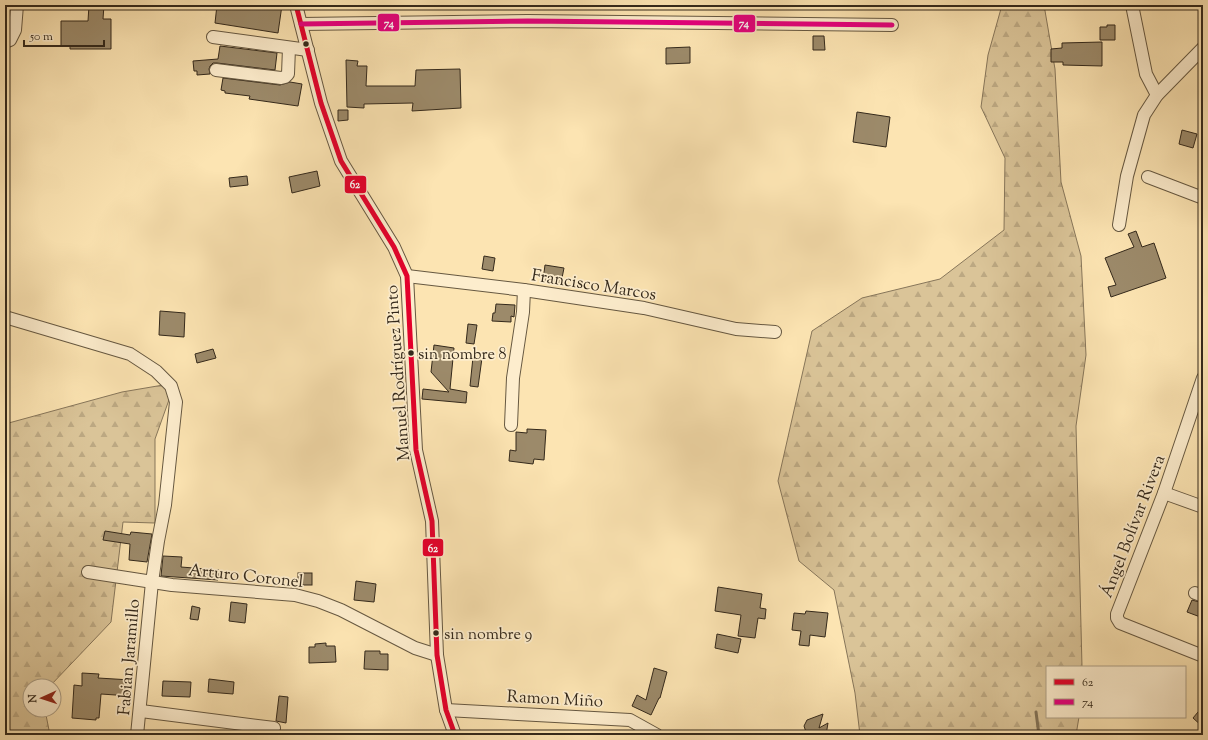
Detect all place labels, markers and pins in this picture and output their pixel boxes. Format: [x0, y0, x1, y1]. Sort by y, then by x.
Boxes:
unlabelled marker [301, 39, 311, 49]
place label: sin nombre 8 [418, 344, 506, 367]
marker: sin nombre 8 [406, 348, 416, 358]
place label: sin nombre 9 [444, 624, 532, 647]
marker: sin nombre 9 [431, 628, 441, 638]

